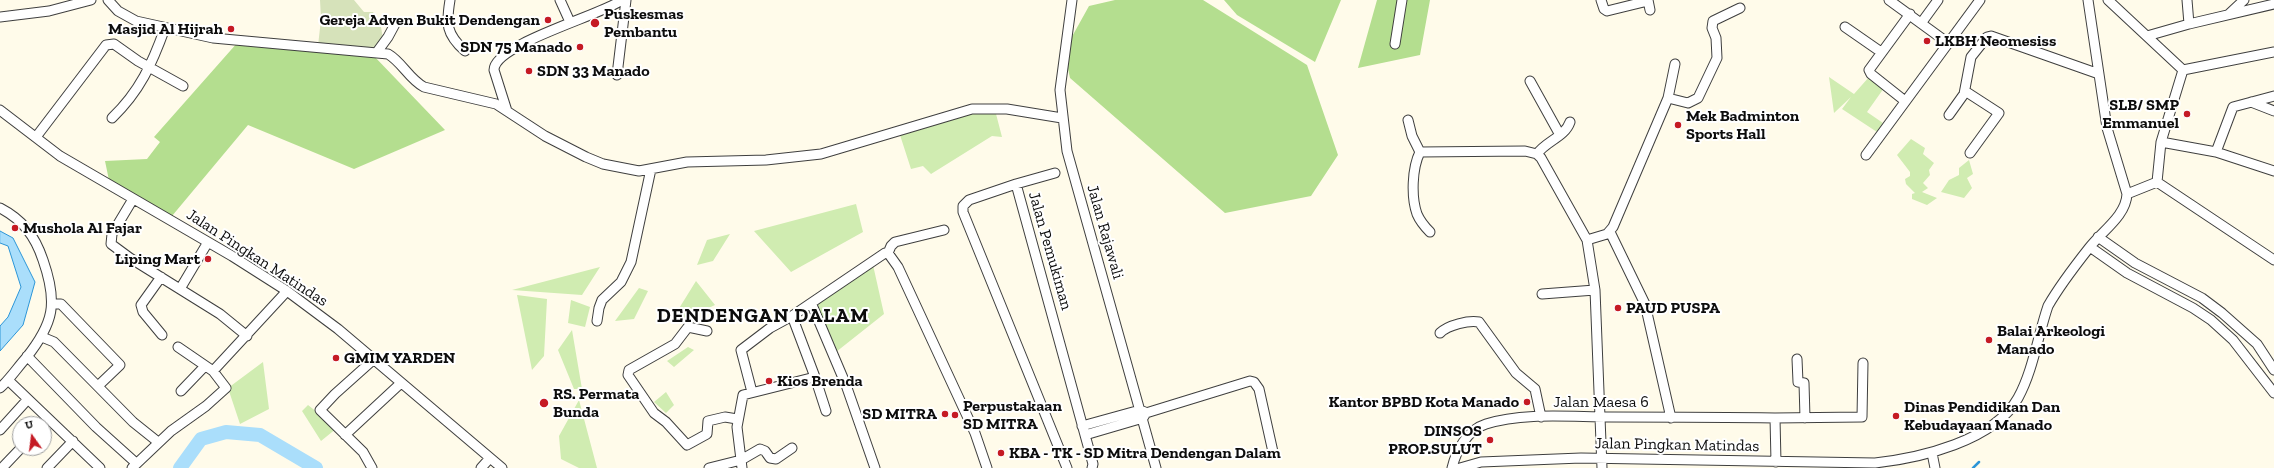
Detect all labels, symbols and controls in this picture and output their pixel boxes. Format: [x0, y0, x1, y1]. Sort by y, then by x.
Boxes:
place label: Puskesmas Pembantu [604, 4, 684, 42]
place label: Gereja Adven Bukit Dendengan [319, 10, 540, 30]
marker: Gereja Adven Bukit Dendengan [543, 15, 553, 25]
marker: Puskesmas Pembantu [589, 17, 601, 29]
place label: Masjid Al Hijrah [108, 19, 223, 39]
marker: Masjid Al Hijrah [226, 24, 236, 34]
place label: LKBH Neomesiss [1935, 31, 2056, 51]
marker: LKBH Neomesiss [1922, 36, 1932, 46]
place label: SDN 75 Manado [460, 37, 572, 57]
marker: SDN 75 Manado [575, 42, 585, 52]
place label: SDN 33 Manado [537, 61, 650, 81]
marker: SDN 33 Manado [524, 66, 534, 76]
place label: SLB/ SMP Emmanuel [2102, 95, 2179, 133]
place label: Mek Badminton Sports Hall [1686, 106, 1799, 144]
marker: SLB/ SMP Emmanuel [2182, 109, 2192, 119]
marker: Mek Badminton Sports Hall [1673, 120, 1683, 130]
street label: Jalan Rajawali [1082, 183, 1128, 281]
street label: Jalan Pemukiman [1024, 190, 1076, 312]
street label: Jalan Pingkan Matindas [183, 205, 331, 311]
place label: Mushola Al Fajar [23, 218, 142, 238]
marker: Mushola Al Fajar [10, 223, 20, 233]
place label: Liping Mart [115, 249, 200, 269]
marker: Liping Mart [203, 254, 213, 264]
place label: PAUD PUSPA [1626, 298, 1720, 318]
marker: PAUD PUSPA [1613, 303, 1623, 313]
district label: DENDENGAN DALAM [657, 304, 869, 328]
place label: Balai Arkeologi Manado [1997, 321, 2105, 359]
marker: Balai Arkeologi Manado [1984, 335, 1994, 345]
place label: GMIM YARDEN [344, 348, 455, 368]
marker: GMIM YARDEN [331, 353, 341, 363]
place label: Kios Brenda [777, 371, 863, 391]
marker: Kios Brenda [764, 376, 774, 386]
place label: RS. Permata Bunda [553, 384, 639, 422]
place label: Kantor BPBD Kota Manado [1328, 392, 1519, 412]
street label: Jalan Maesa 6 [1553, 392, 1649, 412]
place label: Perpustakaan SD MITRA [963, 396, 1062, 434]
marker: RS. Permata Bunda [538, 397, 550, 409]
marker: Kantor BPBD Kota Manado [1522, 397, 1532, 407]
place label: Dinas Pendidikan Dan Kebudayaan Manado [1904, 397, 2060, 435]
place label: SD MITRA [862, 404, 937, 424]
marker: SD MITRA [940, 409, 950, 419]
marker: Perpustakaan SD MITRA [950, 410, 960, 420]
marker: Dinas Pendidikan Dan Kebudayaan Manado [1891, 411, 1901, 421]
north arrow [12, 416, 52, 456]
text: U [24, 418, 35, 432]
place label: DINSOS PROP.SULUT [1388, 421, 1482, 459]
street label: Jalan Pingkan Matindas [1595, 434, 1759, 456]
marker: DINSOS PROP.SULUT [1485, 435, 1495, 445]
place label: KBA - TK - SD Mitra Dendengan Dalam [1009, 443, 1281, 463]
marker: KBA - TK - SD Mitra Dendengan Dalam [996, 448, 1006, 458]

